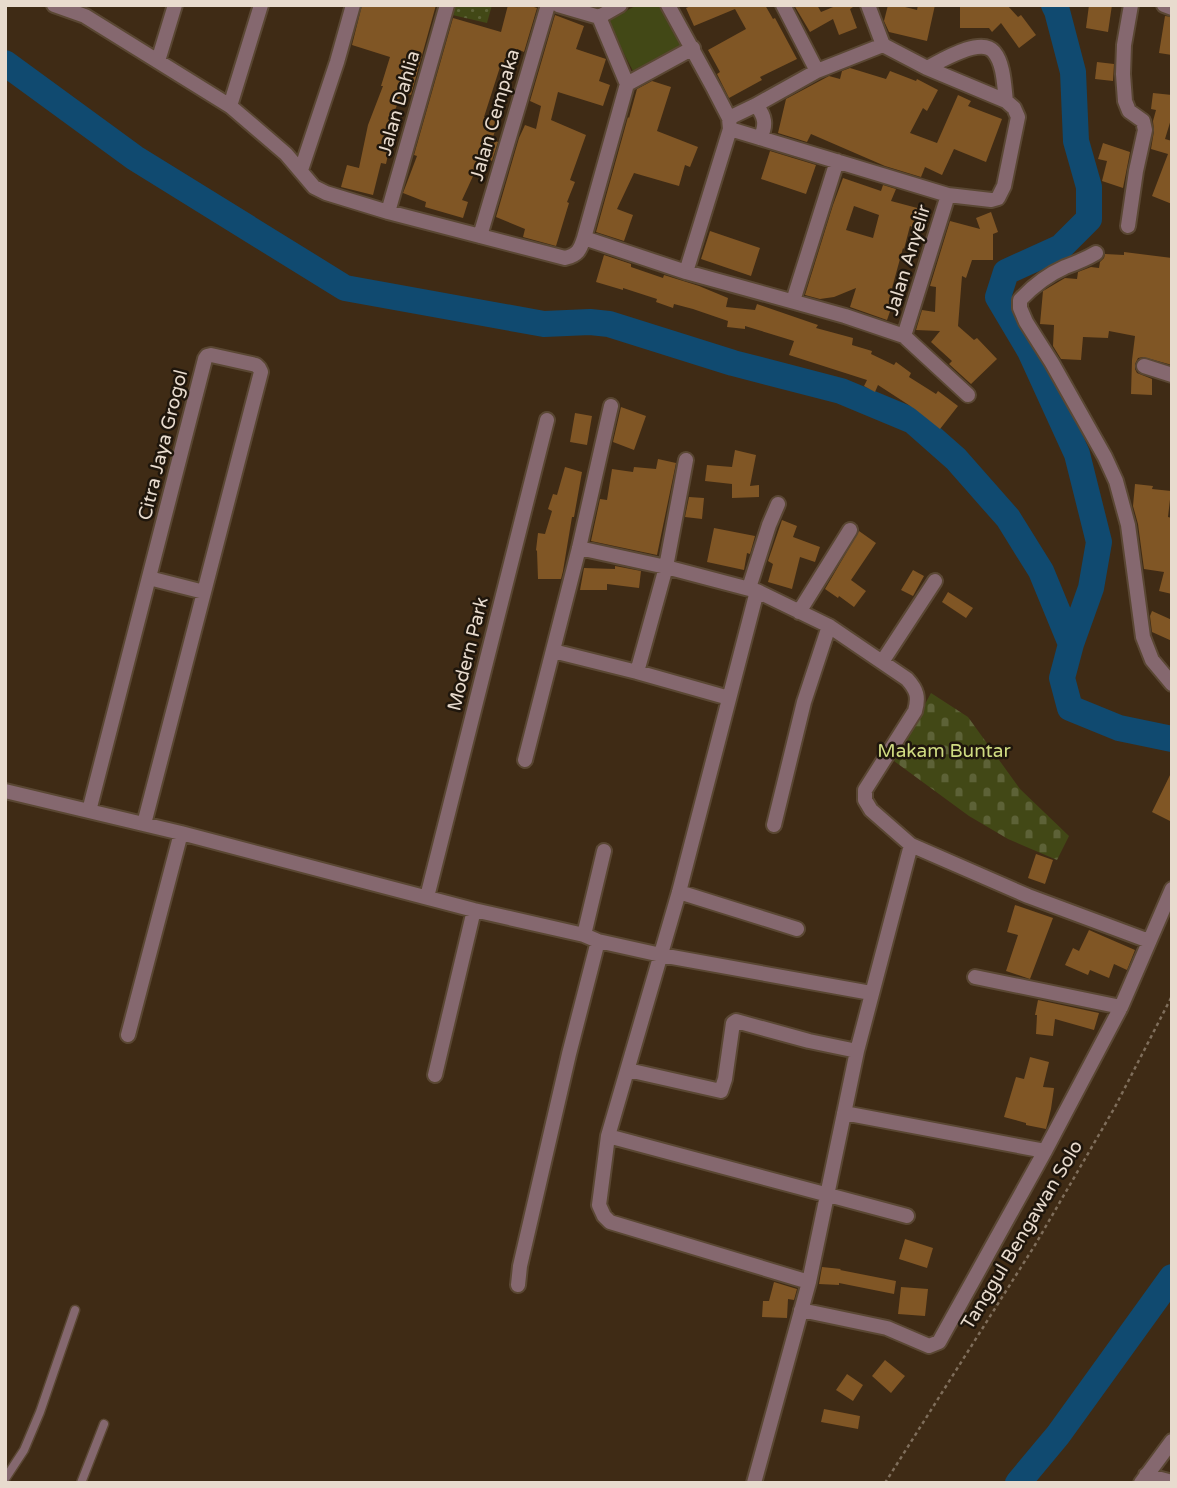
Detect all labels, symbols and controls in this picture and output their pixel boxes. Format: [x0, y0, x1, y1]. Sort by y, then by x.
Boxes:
street label: Jalan Cempaka [466, 47, 524, 183]
street label: Jalan Dahlia [374, 48, 424, 158]
street label: Jalan Anyelir [881, 201, 935, 318]
street label: Citra Jaya Grogol [134, 367, 192, 523]
street label: Modern Park [443, 595, 493, 713]
park label: Makam Buntar [877, 740, 1011, 762]
street label: Tanggul Bengawan Solo [957, 1136, 1087, 1334]

